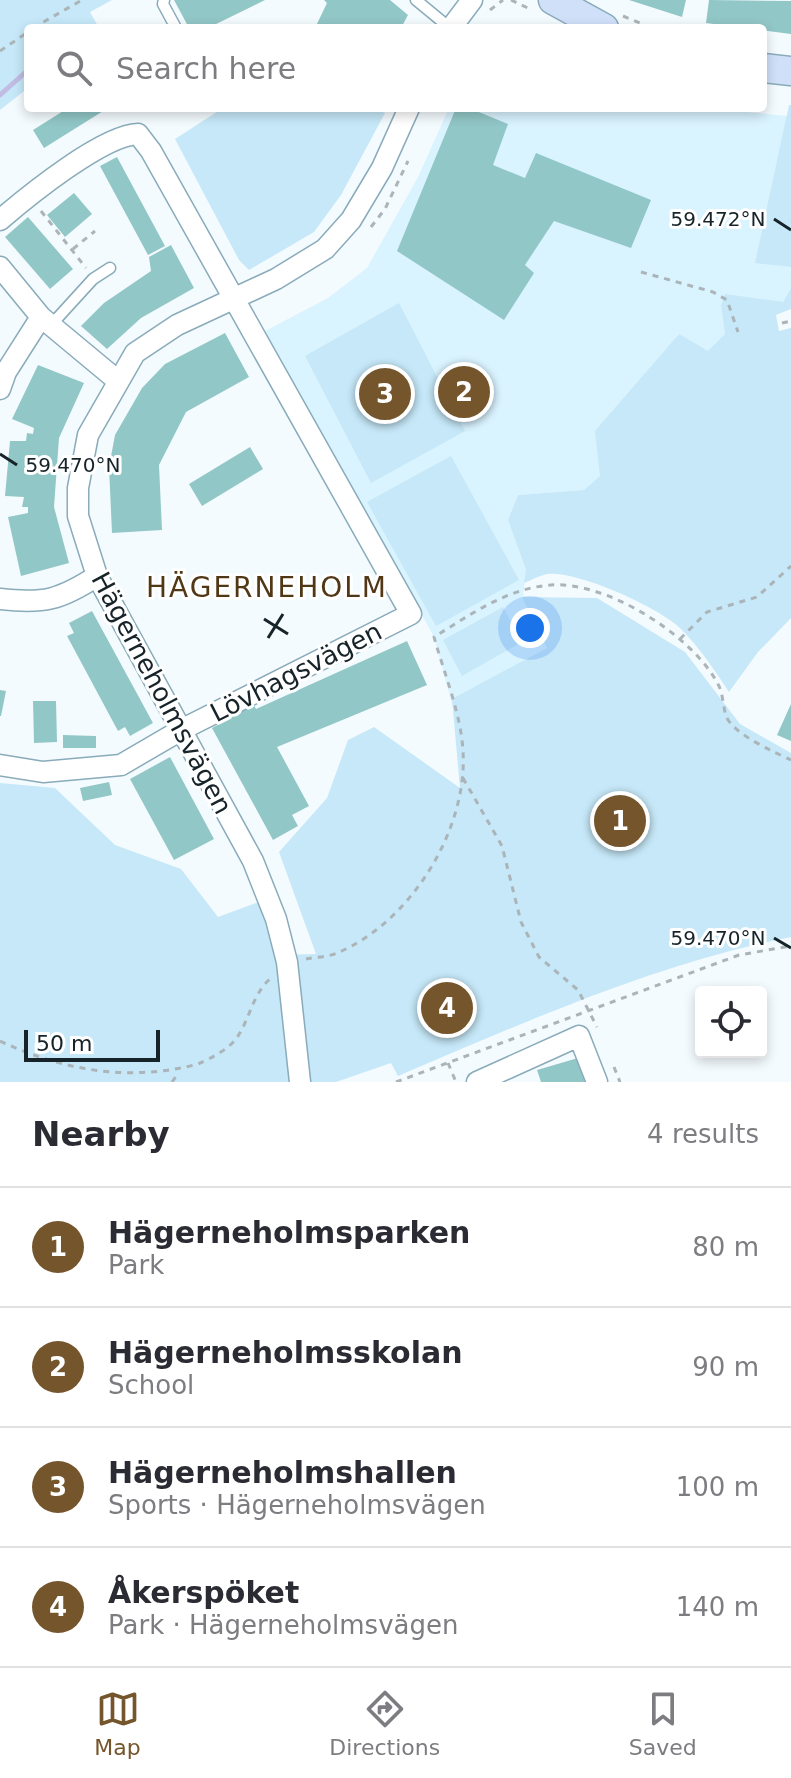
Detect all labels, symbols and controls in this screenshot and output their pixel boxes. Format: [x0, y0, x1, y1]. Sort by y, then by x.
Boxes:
search box [24, 24, 767, 112]
icon: search [52, 46, 96, 90]
text: Search here [116, 51, 296, 86]
text: 59.472°N [671, 207, 765, 231]
pin: 2 [438, 362, 490, 422]
pin: 3 [359, 364, 411, 424]
text: 59.470°N [26, 453, 120, 477]
street label: Hägerneholmsvägen [85, 567, 239, 819]
district label: HÄGERNEHOLM [146, 571, 388, 604]
your location [510, 608, 550, 648]
street label: Lövhagsvägen [205, 616, 387, 728]
pin: 1 [594, 791, 646, 851]
text: 59.470°N [671, 926, 765, 950]
pin: 4 [421, 978, 473, 1038]
map controls [695, 986, 767, 1058]
button: locate [695, 986, 767, 1058]
scale bar [24, 1026, 160, 1062]
text: 50 m [36, 1031, 92, 1056]
text: Nearby [32, 1114, 170, 1154]
text: 4 results [647, 1119, 759, 1149]
text: Hägerneholmsparken [108, 1215, 470, 1250]
text: 1 [49, 1232, 67, 1262]
text: 80 m [692, 1232, 759, 1262]
text: Park [108, 1250, 164, 1280]
text: Hägerneholmsskolan [108, 1335, 463, 1370]
text: 2 [49, 1352, 67, 1382]
text: 90 m [692, 1352, 759, 1382]
text: School [108, 1370, 194, 1400]
text: Hägerneholmshallen [108, 1455, 457, 1490]
text: 3 [49, 1472, 67, 1502]
text: 100 m [676, 1472, 759, 1502]
text: Sports · Hägerneholmsvägen [108, 1490, 486, 1520]
text: Åkerspöket [108, 1575, 299, 1610]
text: 4 [49, 1592, 67, 1622]
text: 140 m [676, 1592, 759, 1622]
text: Park · Hägerneholmsvägen [108, 1610, 458, 1640]
tab: Map [94, 1687, 141, 1760]
tab: Directions [329, 1687, 440, 1760]
tab: Saved [629, 1687, 697, 1760]

